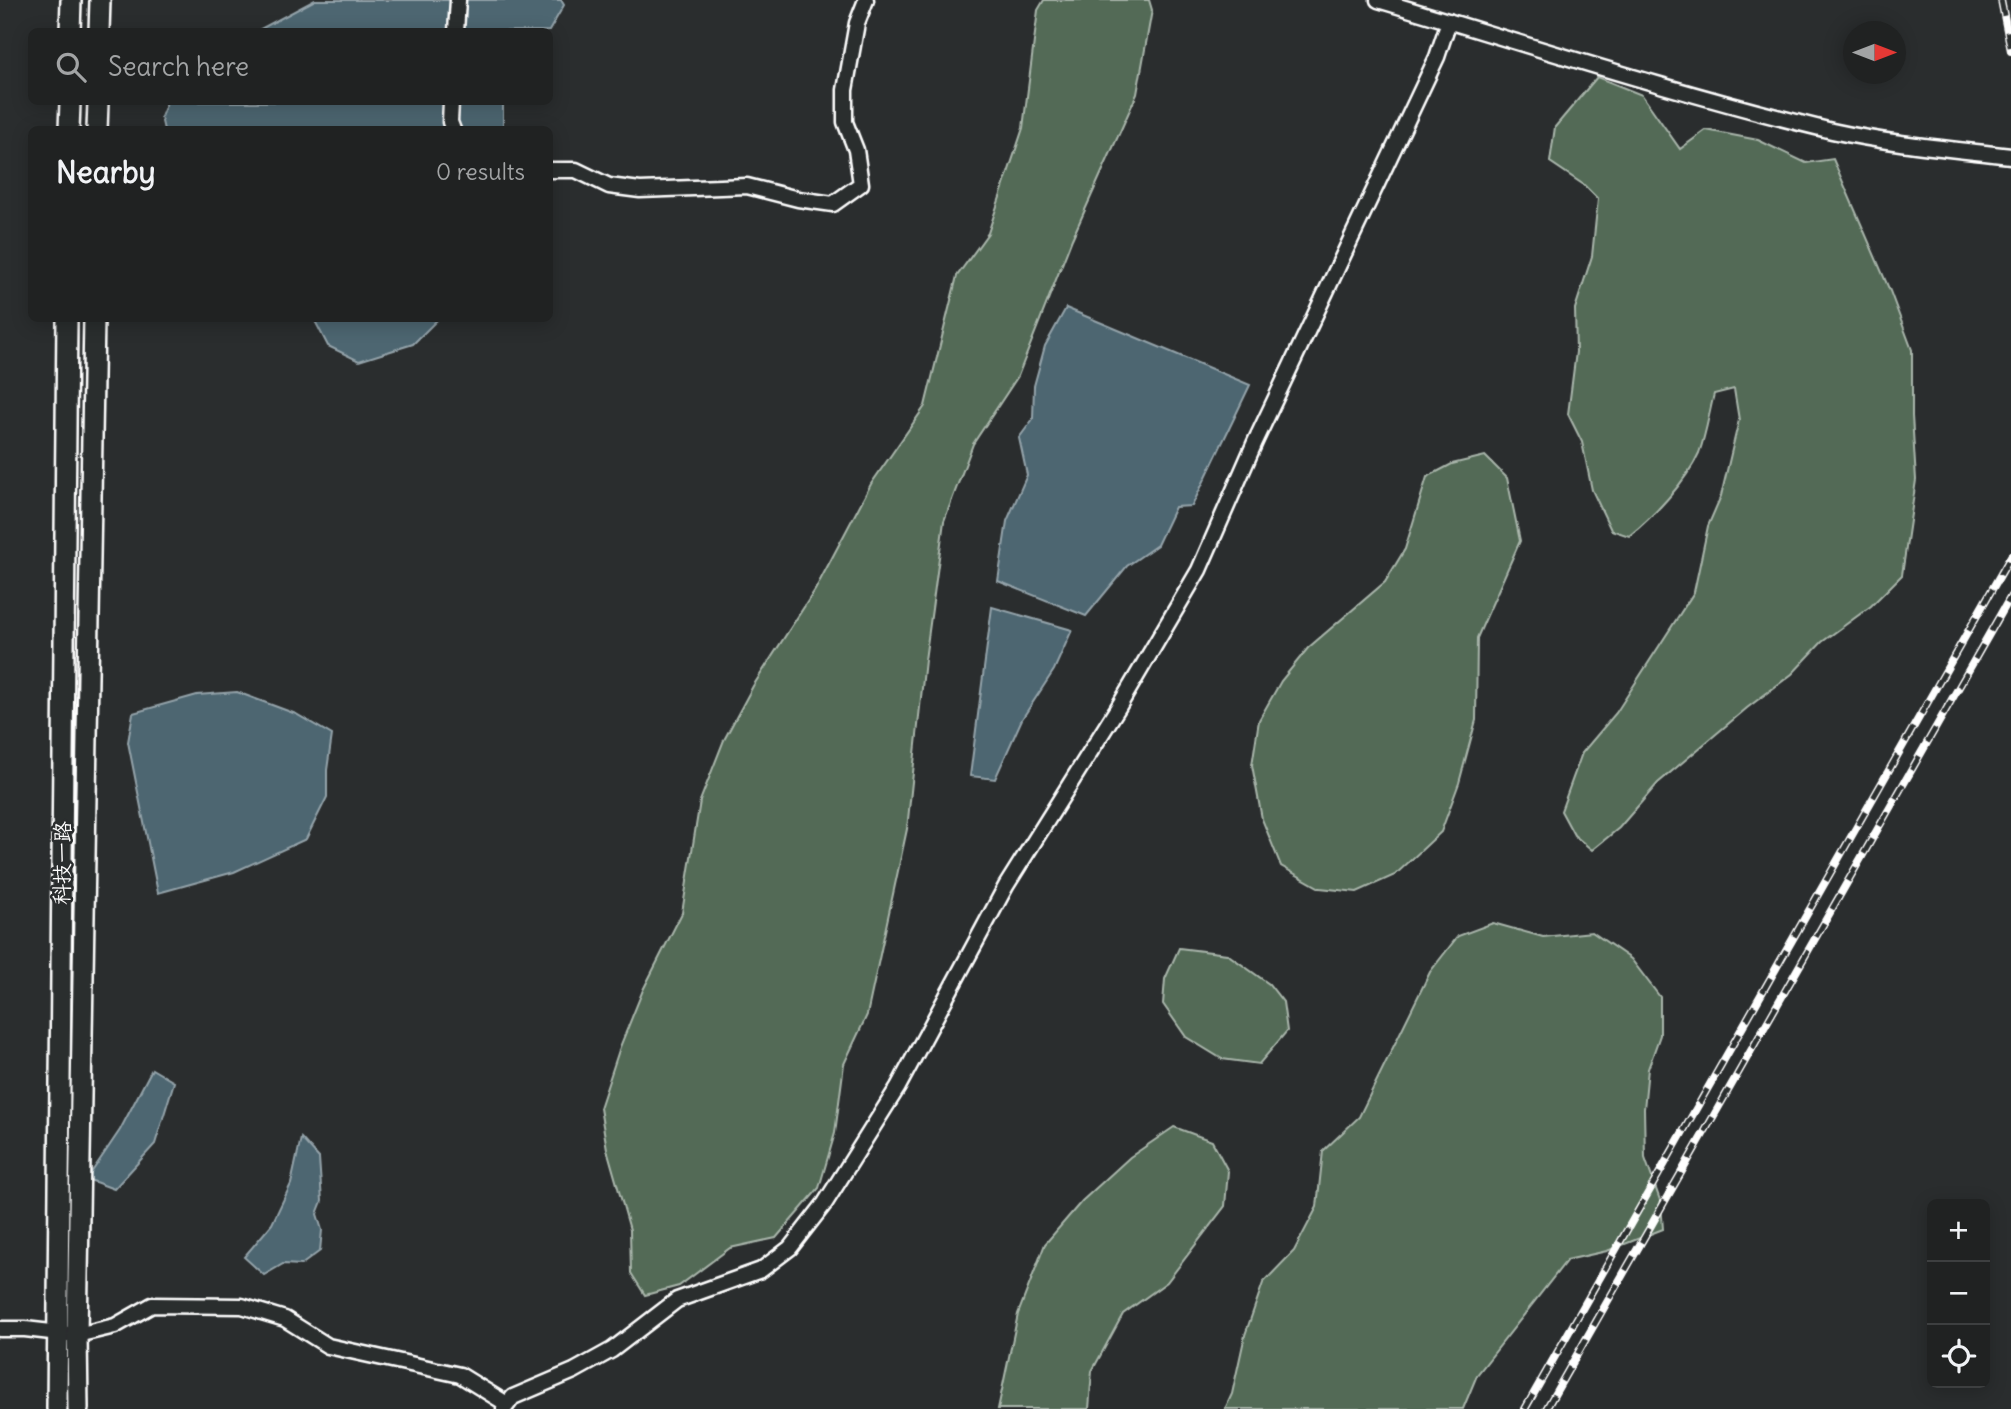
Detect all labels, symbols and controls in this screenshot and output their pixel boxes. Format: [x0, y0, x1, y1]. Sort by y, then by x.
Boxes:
north arrow [1843, 21, 1906, 84]
search box [28, 28, 553, 105]
icon: search [52, 48, 90, 86]
text: Search here [108, 50, 249, 83]
text: Nearby [56, 153, 156, 191]
text: 0 results [436, 157, 525, 186]
street label: 科技一路 [48, 821, 76, 905]
map controls [1927, 1199, 1990, 1388]
button: + [1927, 1199, 1990, 1262]
button: − [1927, 1262, 1990, 1325]
button: locate [1927, 1325, 1990, 1388]

